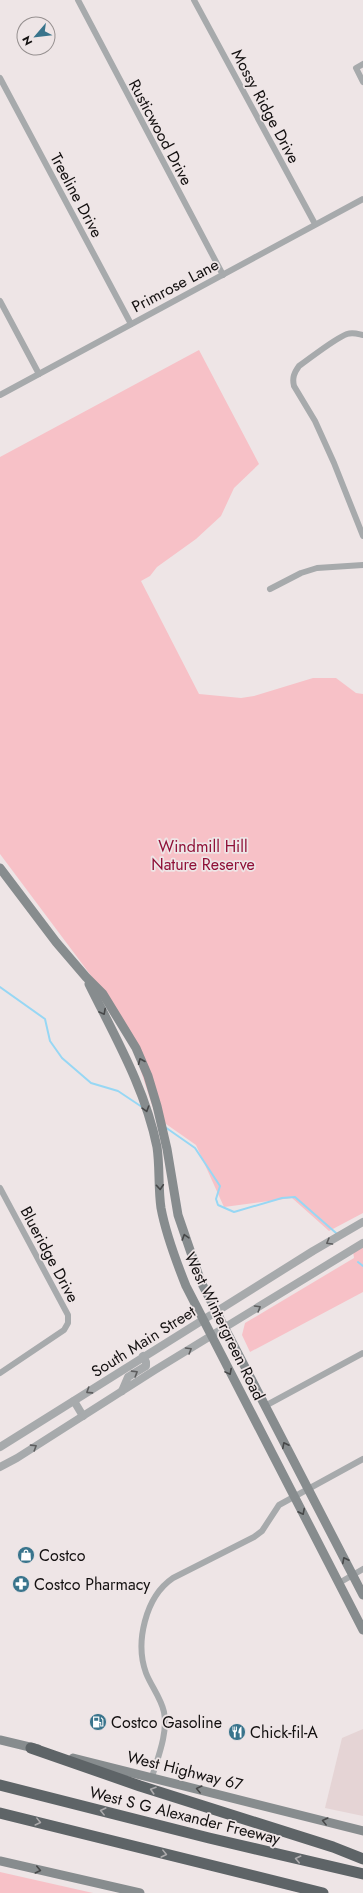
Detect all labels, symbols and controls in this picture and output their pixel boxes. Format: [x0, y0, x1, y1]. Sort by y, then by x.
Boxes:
north arrow [16, 16, 56, 56]
text: N [18, 33, 36, 48]
street label: Mossy Ridge Drive [226, 45, 305, 167]
street label: Rusticwood Drive [123, 75, 198, 189]
street label: Treeline Drive [45, 149, 108, 242]
street label: Primrose Lane [128, 253, 223, 318]
park label: Windmill Hill Nature Reserve [151, 835, 255, 876]
one-way arrow [99, 1008, 106, 1015]
one-way arrow [138, 1058, 146, 1065]
one-way arrow [142, 1105, 150, 1112]
one-way arrow [155, 1184, 164, 1190]
street label: Blueridge Drive [15, 1202, 85, 1306]
one-way arrow [181, 1234, 190, 1241]
one-way arrow [326, 1237, 333, 1244]
street label: West Wintergreen Road [179, 1248, 270, 1404]
street label: South Main Street [87, 1300, 200, 1383]
one-way arrow [254, 1306, 261, 1313]
one-way arrow [184, 1348, 192, 1355]
one-way arrow [224, 1367, 232, 1375]
one-way arrow [131, 1370, 138, 1377]
one-way arrow [86, 1386, 93, 1394]
one-way arrow [282, 1441, 290, 1449]
one-way arrow [30, 1445, 37, 1452]
one-way arrow [297, 1508, 305, 1515]
place label: Costco [39, 1544, 86, 1567]
shop icon: Costco [16, 1545, 36, 1565]
one-way arrow [342, 1557, 350, 1564]
place label: Costco Pharmacy [34, 1573, 151, 1596]
pharmacy icon: Costco Pharmacy [11, 1574, 31, 1594]
place label: Costco Gasoline [111, 1711, 222, 1734]
fuel station icon: Costco Gasoline [88, 1712, 108, 1732]
place label: Chick-fil-A [250, 1721, 318, 1744]
restaurant icon: Chick-fil-A [227, 1722, 247, 1742]
street label: West Highway 67 [124, 1745, 246, 1796]
street label: West S G Alexander Freeway [87, 1781, 284, 1851]
one-way arrow [196, 1785, 203, 1794]
one-way arrow [150, 1786, 157, 1795]
one-way arrow [100, 1808, 107, 1816]
one-way arrow [34, 1817, 41, 1826]
one-way arrow [322, 1817, 329, 1826]
one-way arrow [161, 1849, 167, 1857]
one-way arrow [295, 1855, 301, 1863]
one-way arrow [35, 1865, 41, 1873]

